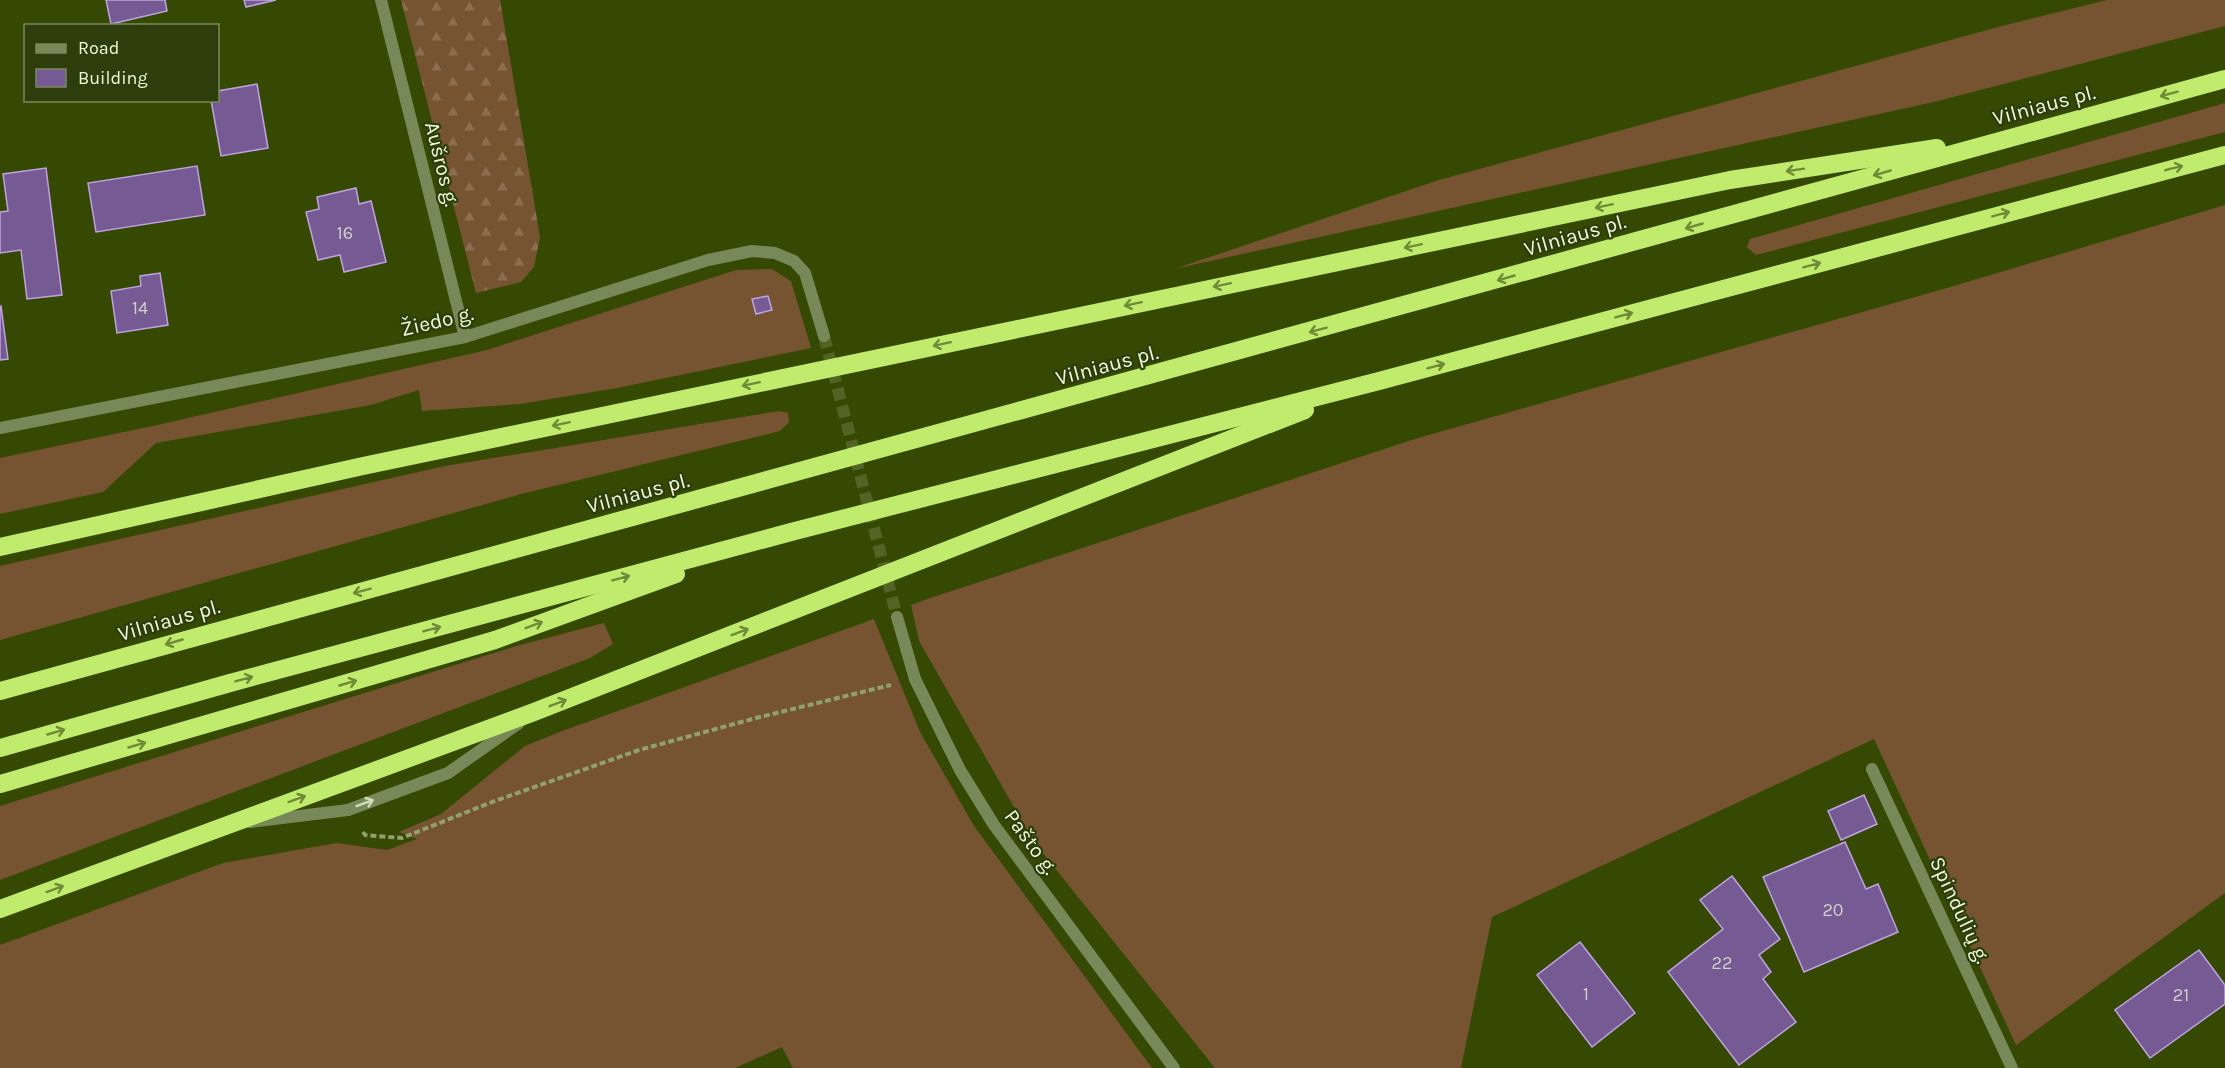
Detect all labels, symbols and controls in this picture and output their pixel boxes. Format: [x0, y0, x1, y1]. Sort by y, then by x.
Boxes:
legend [24, 24, 219, 102]
text: Road [78, 37, 119, 59]
text: Building [78, 67, 148, 89]
street label: Vilniaus pl. [1990, 80, 2098, 130]
one-way arrow [2159, 89, 2178, 100]
street label: Aušros g. [420, 119, 464, 209]
one-way arrow [2164, 162, 2183, 173]
one-way arrow [1786, 164, 1805, 175]
one-way arrow [1872, 168, 1891, 180]
one-way arrow [1594, 201, 1614, 212]
one-way arrow [1991, 208, 2010, 219]
street label: Vilniaus pl. [1521, 209, 1629, 261]
one-way arrow [1685, 220, 1704, 232]
house number: 16 [337, 222, 353, 244]
one-way arrow [1403, 241, 1423, 252]
one-way arrow [1802, 258, 1821, 270]
one-way arrow [1497, 273, 1516, 284]
one-way arrow [1212, 280, 1231, 292]
house number: 14 [132, 297, 148, 319]
one-way arrow [1124, 299, 1143, 310]
street label: Žiedo g. [398, 301, 476, 341]
one-way arrow [1614, 309, 1633, 321]
one-way arrow [1309, 325, 1328, 336]
one-way arrow [933, 339, 953, 350]
street label: Vilniaus pl. [1053, 340, 1161, 390]
one-way arrow [1426, 360, 1445, 371]
one-way arrow [742, 379, 762, 390]
one-way arrow [551, 419, 571, 430]
street label: Vilniaus pl. [584, 468, 692, 518]
one-way arrow [611, 572, 630, 583]
one-way arrow [353, 586, 372, 597]
street label: Vilniaus pl. [115, 594, 223, 646]
one-way arrow [524, 619, 543, 630]
one-way arrow [422, 622, 441, 634]
one-way arrow [730, 625, 749, 636]
one-way arrow [165, 637, 184, 648]
one-way arrow [234, 673, 253, 685]
one-way arrow [338, 677, 357, 688]
one-way arrow [549, 696, 567, 707]
one-way arrow [46, 726, 65, 737]
one-way arrow [127, 739, 146, 750]
one-way arrow [287, 793, 306, 804]
one-way arrow [355, 797, 374, 808]
street label: Pašto g. [999, 805, 1063, 879]
street label: Spindulių g. [1925, 853, 1995, 967]
one-way arrow [45, 883, 64, 894]
house number: 20 [1822, 899, 1844, 921]
house number: 22 [1712, 952, 1732, 974]
house number: 1 [1583, 983, 1589, 1005]
house number: 21 [2173, 984, 2189, 1006]

